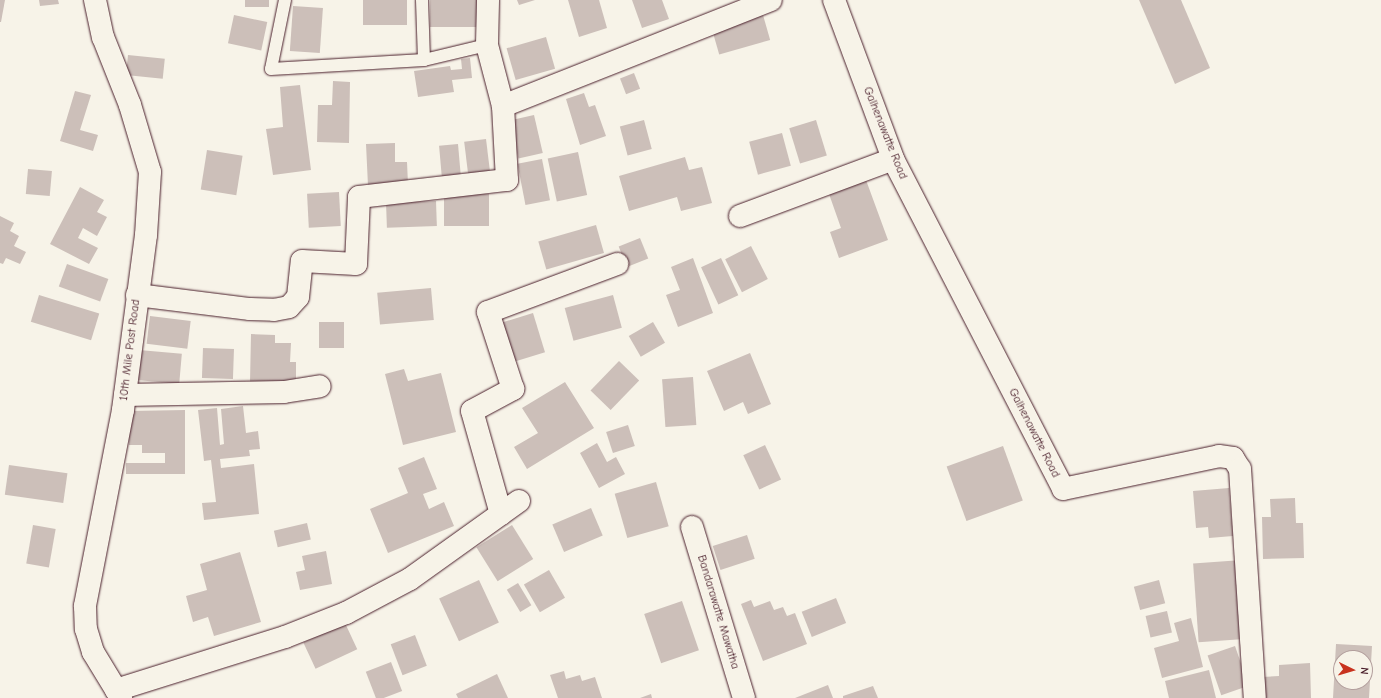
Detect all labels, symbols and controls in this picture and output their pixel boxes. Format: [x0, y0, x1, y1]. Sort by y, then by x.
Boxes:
street label: Galhenawatte Road [860, 85, 910, 181]
street label: 10th Mile Post Road [117, 298, 143, 402]
street label: Galhenawatte Road [1005, 386, 1063, 480]
street label: Bandarawatte Mawatha [694, 553, 742, 671]
north arrow [1333, 650, 1373, 690]
text: N [1358, 667, 1371, 675]

